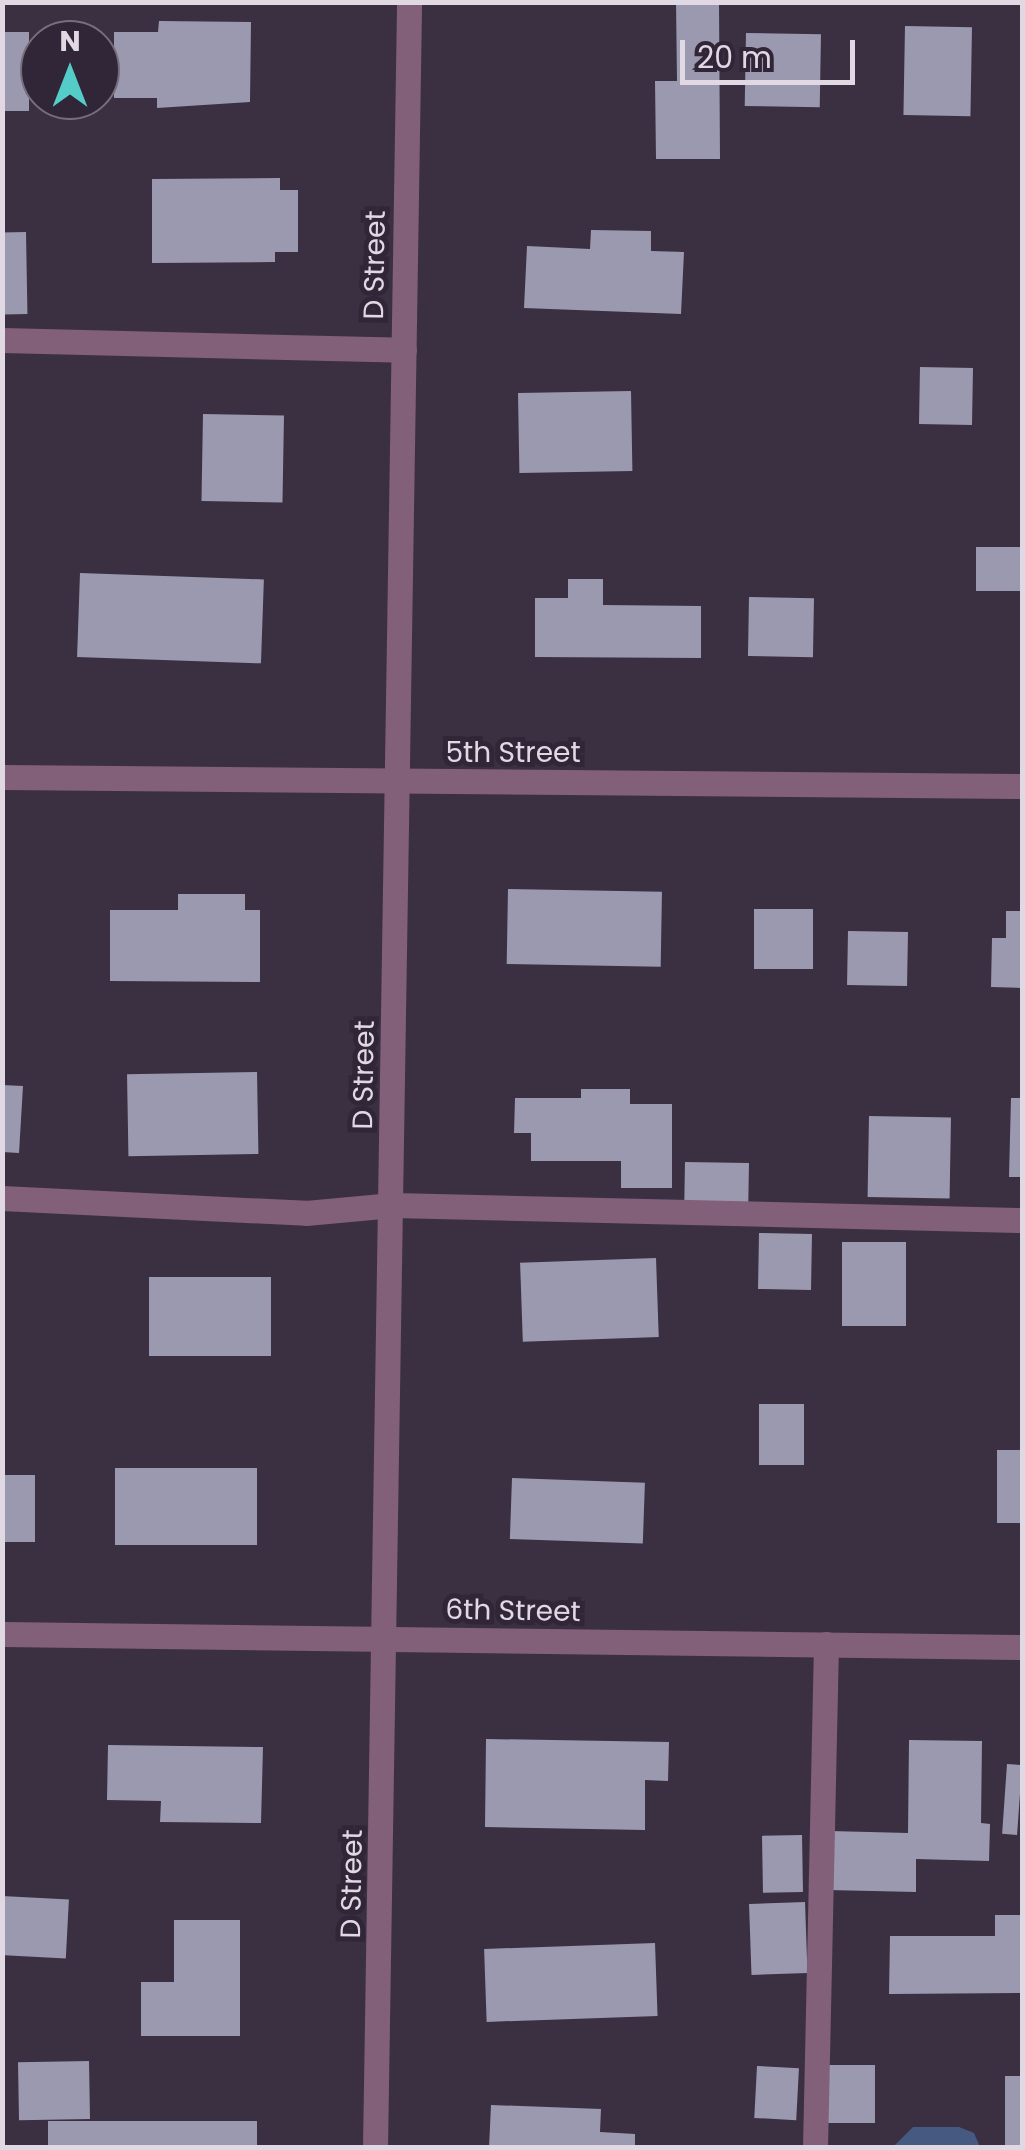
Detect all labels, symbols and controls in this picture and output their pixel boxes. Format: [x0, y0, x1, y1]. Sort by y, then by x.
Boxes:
north arrow [20, 20, 120, 120]
scale bar [685, 20, 860, 82]
text: N [59, 22, 81, 61]
text: 20 m [697, 36, 772, 79]
street label: D Street [357, 210, 393, 320]
street label: 5th Street [445, 736, 581, 770]
street label: D Street [346, 1020, 382, 1130]
street label: 6th Street [445, 1593, 581, 1629]
street label: D Street [334, 1829, 370, 1939]

